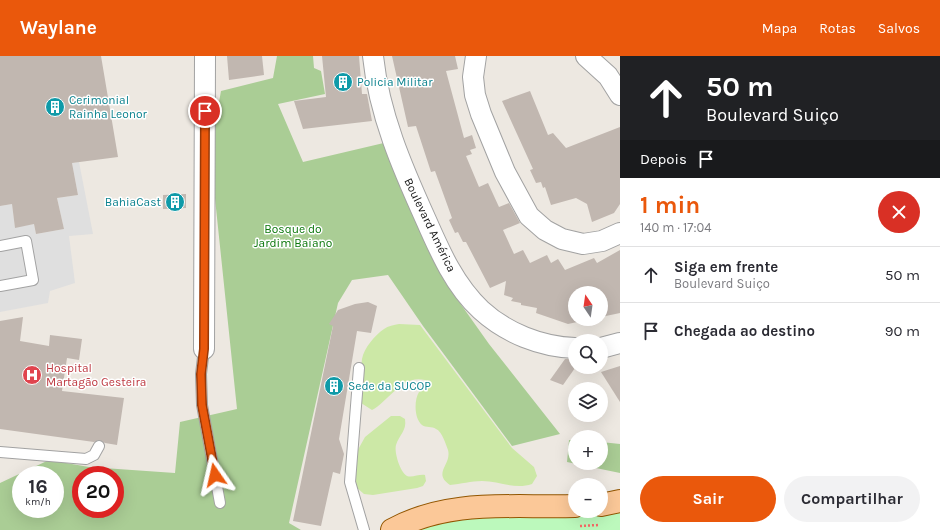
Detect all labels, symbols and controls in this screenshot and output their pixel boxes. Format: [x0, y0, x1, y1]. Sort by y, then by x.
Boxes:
text: Waylane [20, 17, 97, 39]
text: Mapa [762, 20, 797, 37]
text: Rotas [819, 20, 856, 37]
text: Salvos [878, 20, 920, 37]
text: 50 m [706, 70, 774, 103]
building icon: Policia Militar [332, 71, 354, 93]
icon: ahead [640, 72, 692, 124]
place label: Policia Militar [357, 75, 433, 89]
place label: Cerimonial Rainha Leonor [69, 93, 148, 121]
pin [188, 94, 222, 128]
building icon: Cerimonial Rainha Leonor [44, 96, 66, 118]
icon: arrive [194, 100, 216, 122]
text: Boulevard Suiço [706, 104, 839, 126]
icon: arrive [695, 148, 717, 170]
text: Depois [640, 150, 687, 168]
street label: Boulevard América [401, 176, 459, 274]
building icon: BahiaCast [164, 191, 186, 213]
text: 1 min [640, 191, 700, 219]
button: close [878, 191, 920, 233]
place label: BahiaCast [105, 195, 161, 209]
text: 140 m · 17:04 [640, 220, 711, 235]
park label: Bosque do Jardim Baiano [254, 222, 332, 250]
text: Siga em frente [674, 258, 778, 276]
icon: ahead [640, 264, 662, 286]
text: 50 m [885, 266, 920, 284]
text: Boulevard Suiço [674, 276, 770, 291]
north arrow [568, 286, 608, 326]
map controls [568, 286, 608, 518]
icon: arrive [640, 320, 662, 342]
text: Chegada ao destino [674, 322, 815, 340]
text: 90 m [885, 322, 920, 340]
button: search [568, 334, 608, 374]
place label: Hospital Martagão Gesteira [46, 361, 146, 389]
hospital icon: Hospital Martagão Gesteira [21, 364, 43, 386]
building icon: Sede da SUCOP [323, 375, 345, 397]
place label: Sede da SUCOP [348, 379, 431, 393]
button: layers [568, 382, 608, 422]
button: + [568, 430, 608, 470]
position arrow [194, 454, 236, 496]
speed limit sign: 20 [72, 466, 124, 518]
text: 16 [28, 475, 48, 498]
button: Sair [640, 476, 776, 522]
button: Compartilhar [784, 476, 920, 522]
button: − [568, 478, 608, 518]
text: km/h [25, 496, 51, 508]

